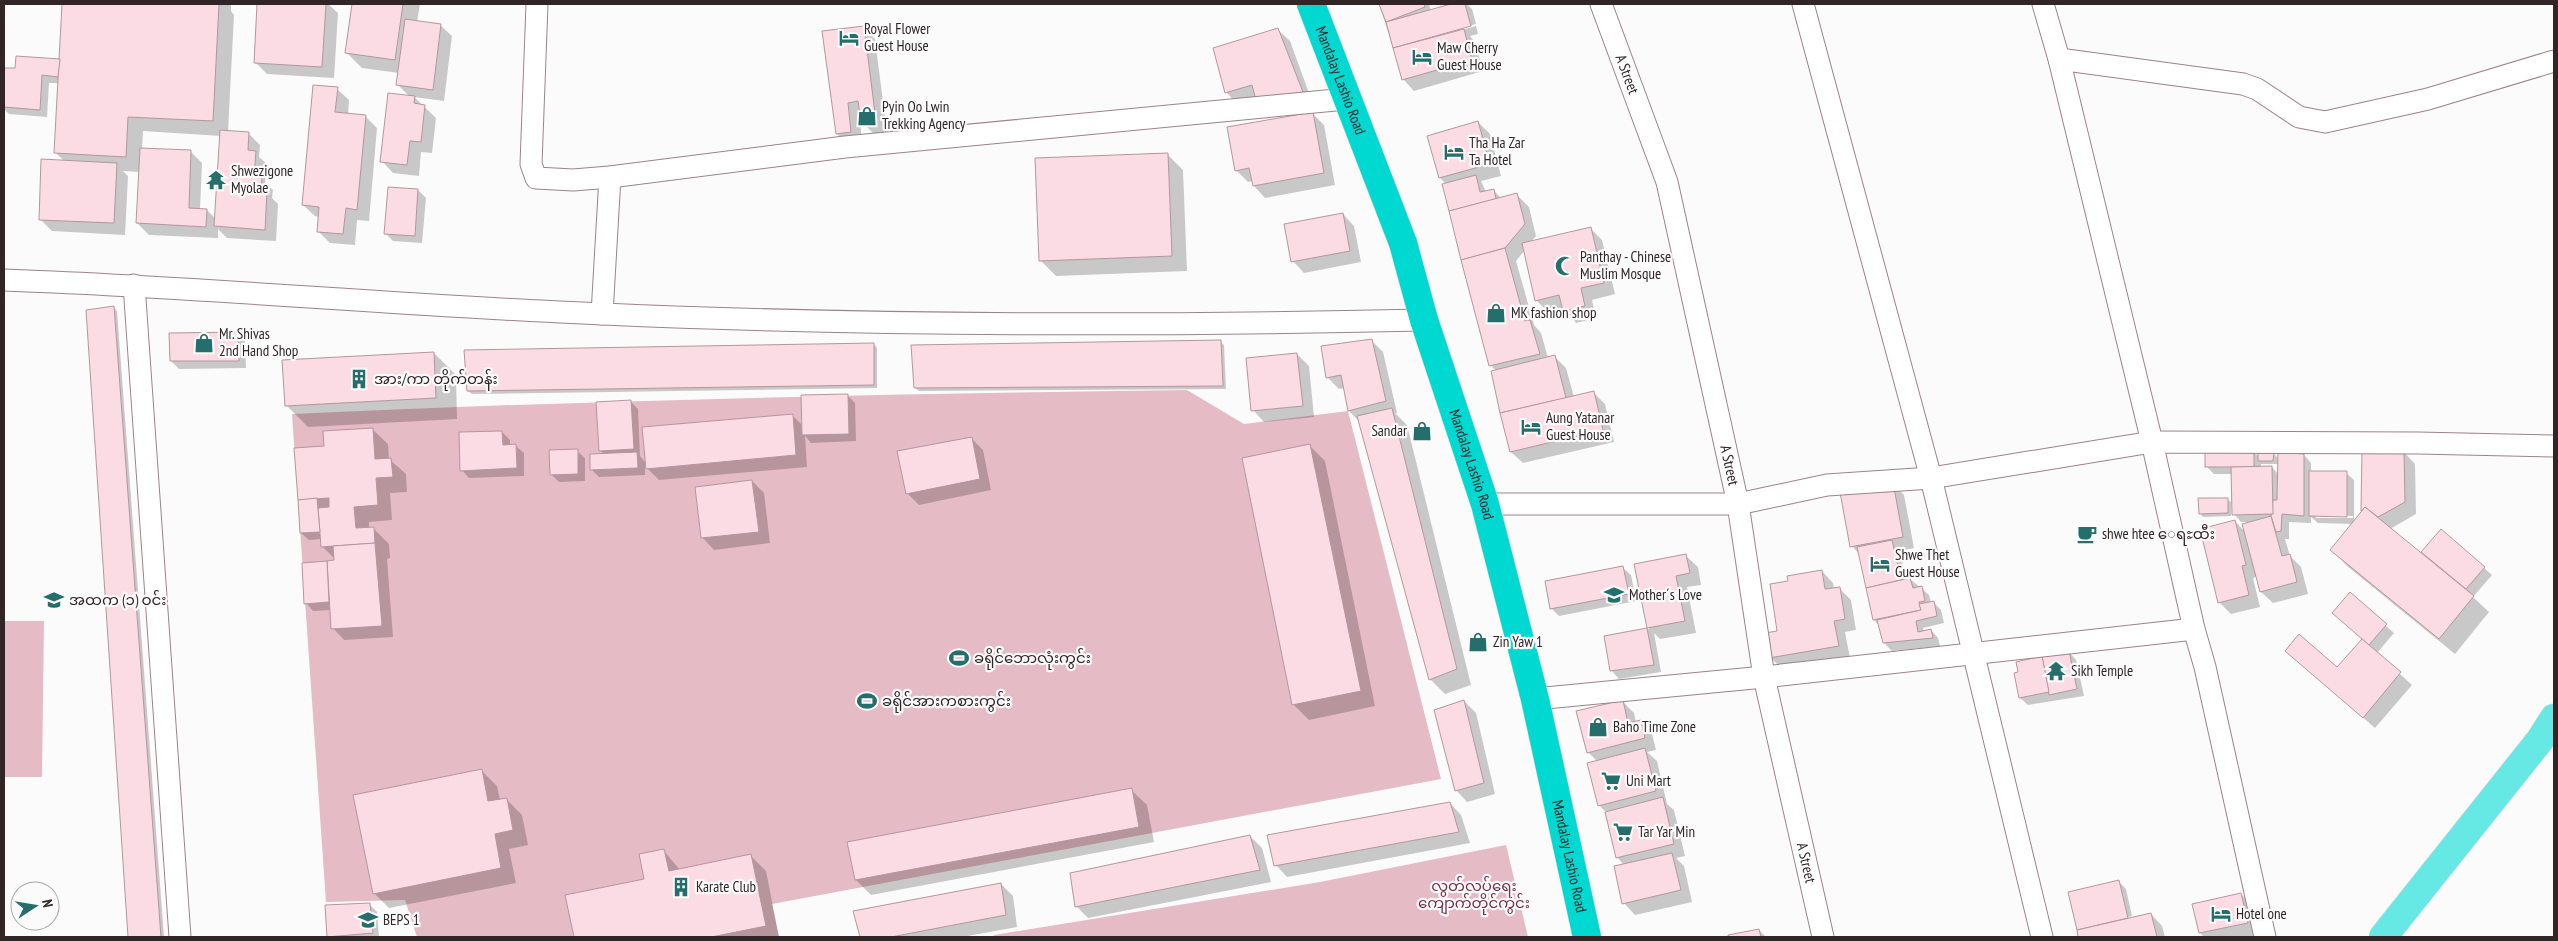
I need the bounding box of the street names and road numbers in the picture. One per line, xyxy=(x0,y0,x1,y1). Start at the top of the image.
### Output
street label: Mandalay Lashio Road xyxy=(1311,23,1370,137)
street label: A Street xyxy=(1612,52,1644,97)
street label: Mandalay Lashio Road xyxy=(1445,407,1499,521)
street label: A Street xyxy=(1716,443,1744,487)
street label: Mandalay Lashio Road xyxy=(1548,798,1591,914)
street label: A Street xyxy=(1793,841,1820,885)

